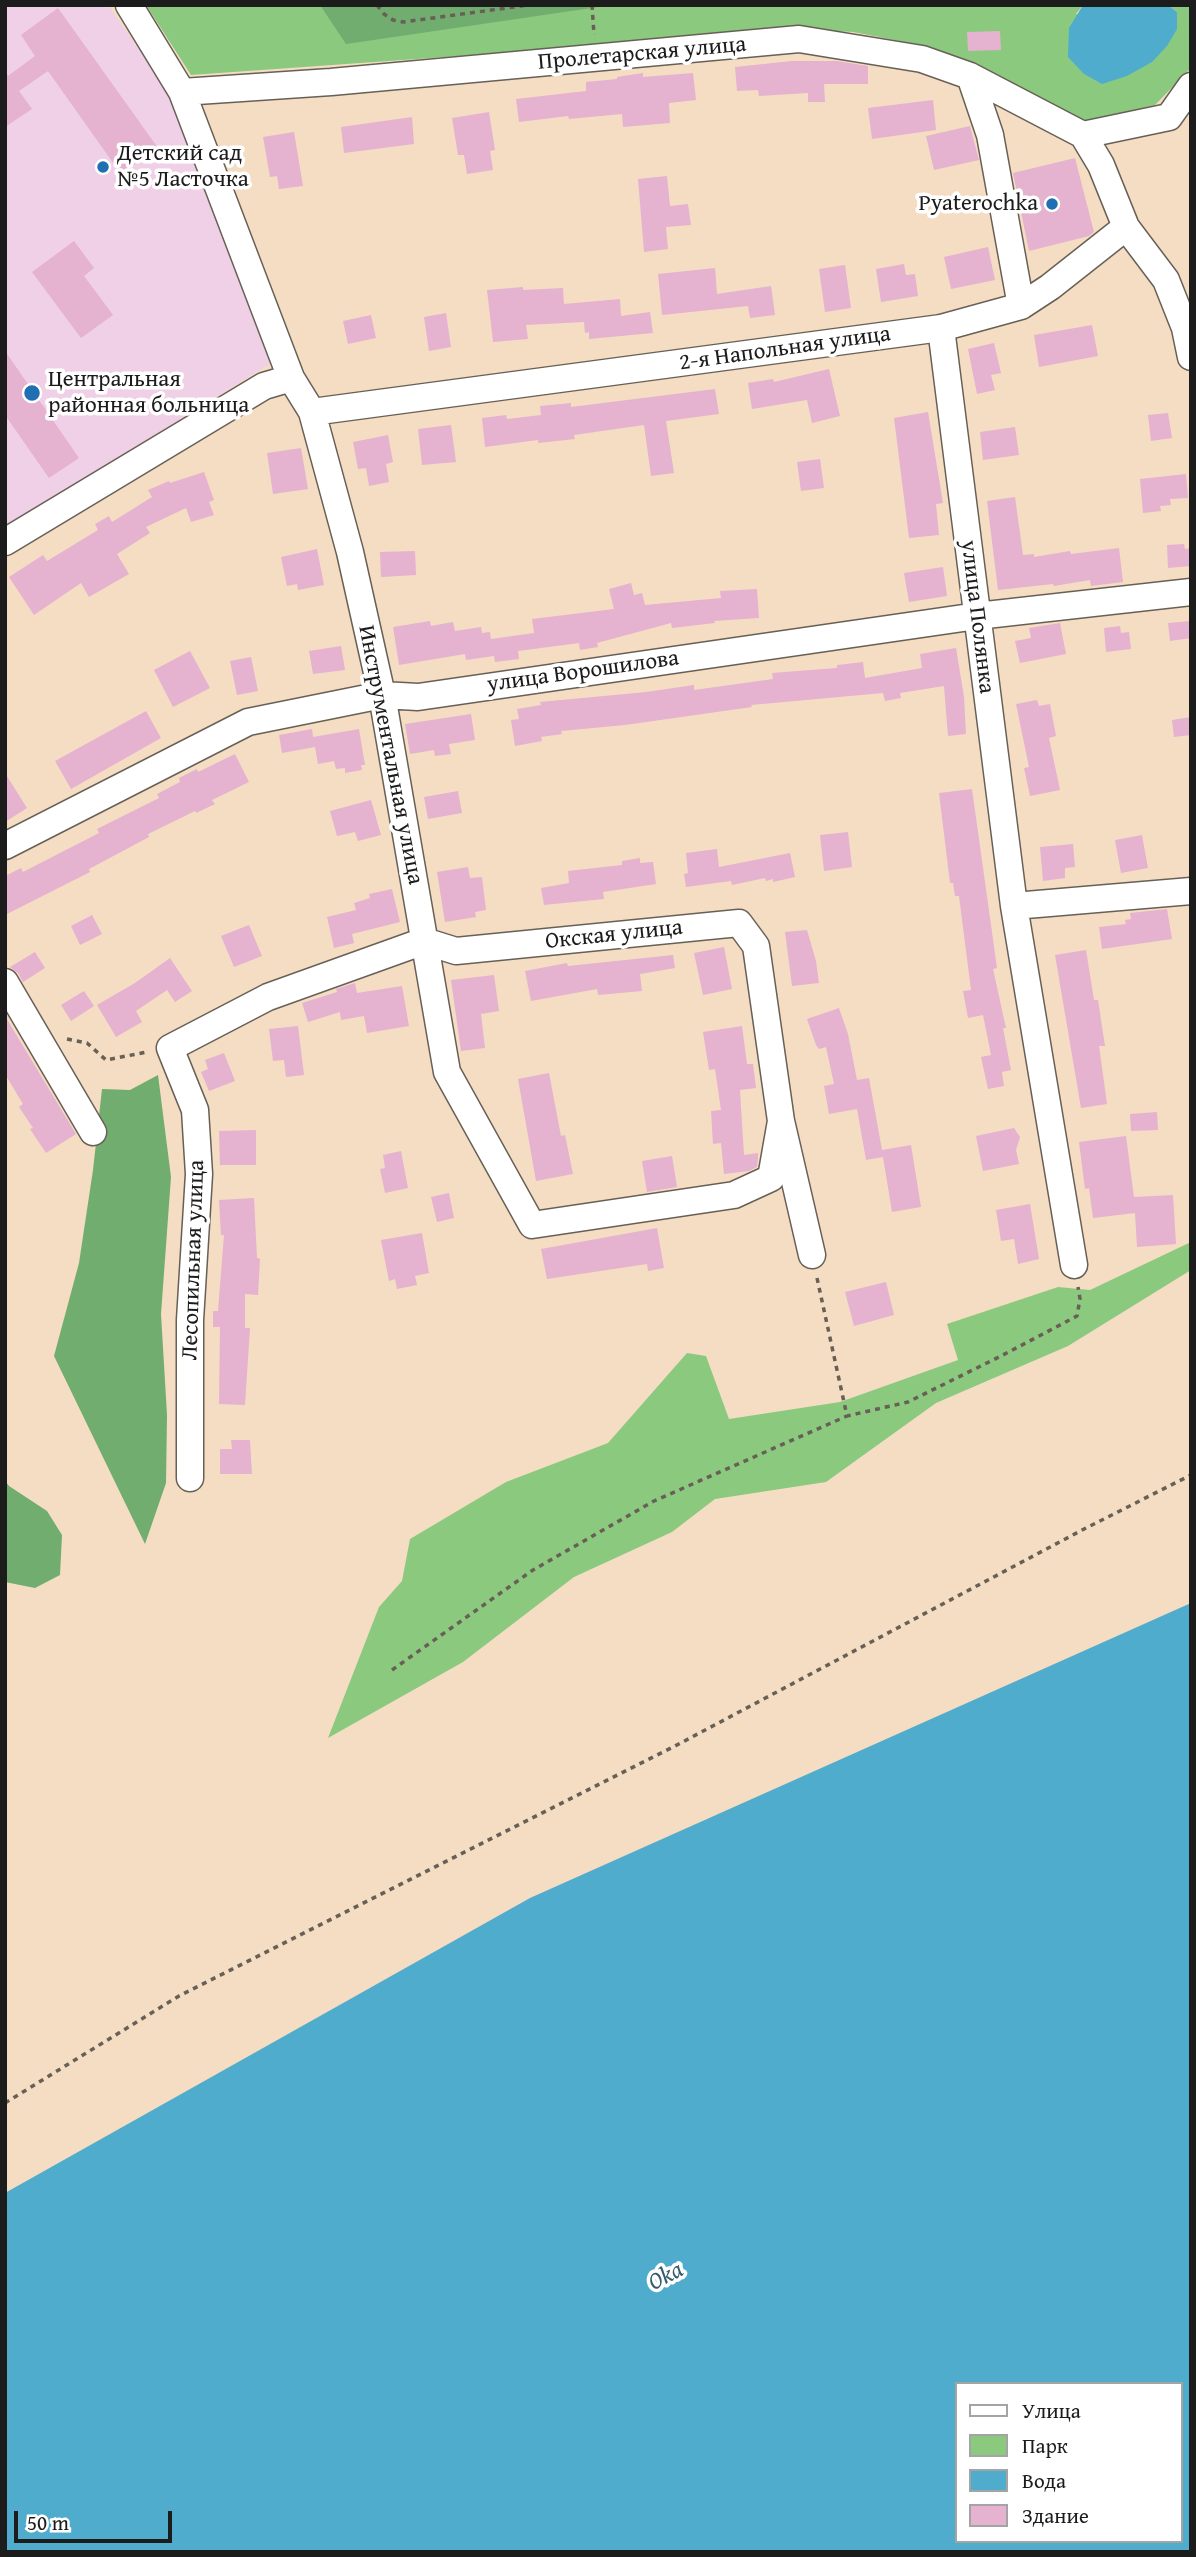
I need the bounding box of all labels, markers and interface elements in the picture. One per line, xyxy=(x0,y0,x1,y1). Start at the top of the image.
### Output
street label: Пролетарская улица xyxy=(537,31,747,77)
place label: Детский сад №5 Ласточка xyxy=(117,140,249,194)
marker: Детский сад №5 Ласточка xyxy=(95,159,111,175)
place label: Pyaterochka xyxy=(919,190,1038,218)
marker: Pyaterochka xyxy=(1044,196,1060,212)
street label: 2-я Напольная улица xyxy=(678,320,892,378)
place label: Центральная районная больница xyxy=(48,366,249,420)
marker: Центральная районная больница xyxy=(22,383,42,403)
street label: улица Полянка xyxy=(954,539,1000,695)
street label: Инструментальная улица xyxy=(351,623,429,887)
street label: улица Ворошилова xyxy=(485,645,681,699)
street label: Окская улица xyxy=(544,914,684,956)
street label: Лесопильная улица xyxy=(177,1159,211,1361)
water label: Oka xyxy=(644,2256,688,2298)
legend xyxy=(954,2382,1182,2543)
text: Улица xyxy=(1022,2395,1081,2426)
text: Парк xyxy=(1022,2430,1068,2461)
text: Вода xyxy=(1022,2465,1066,2496)
scale bar xyxy=(18,2498,175,2542)
text: Здание xyxy=(1022,2500,1089,2531)
text: 50 m xyxy=(27,2507,69,2538)

